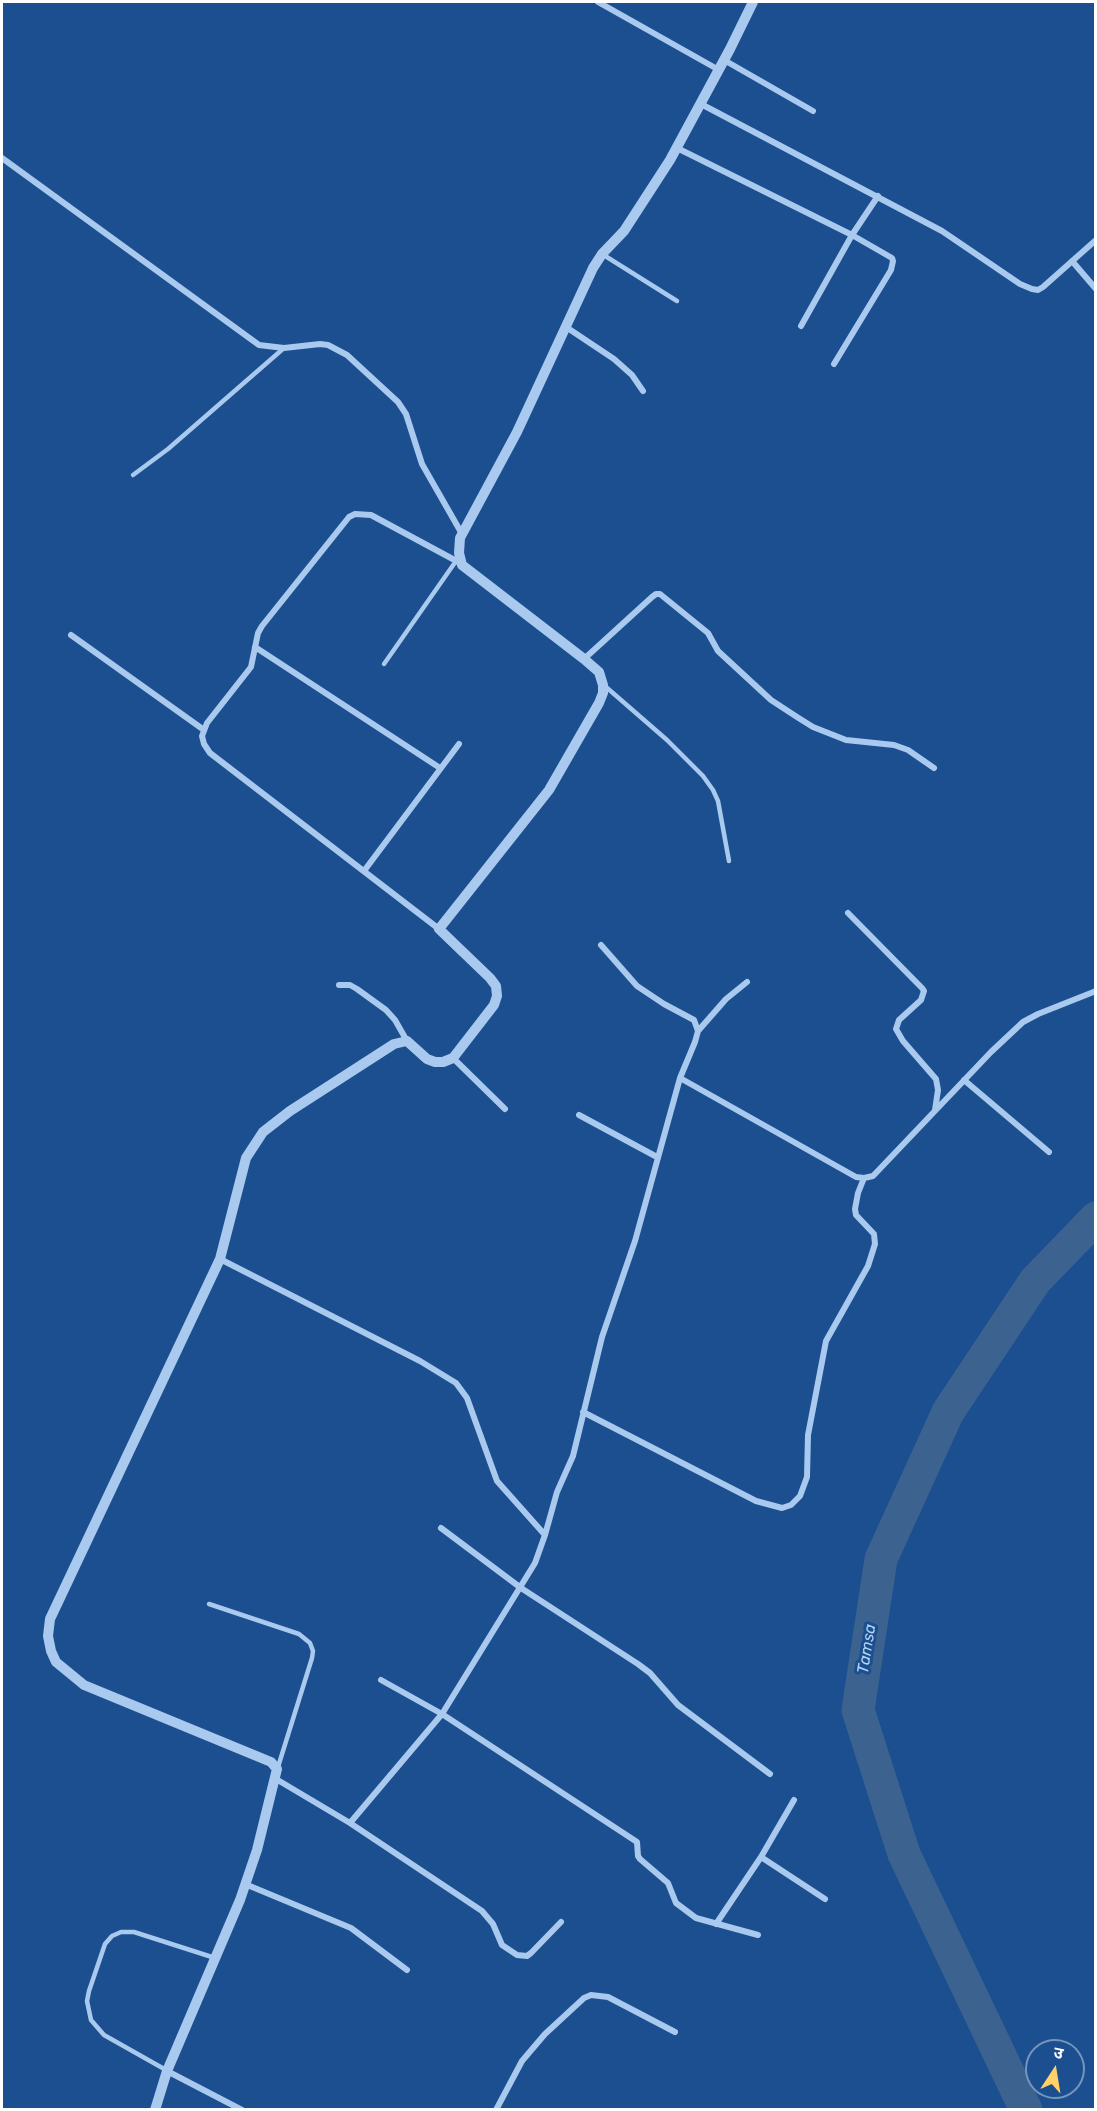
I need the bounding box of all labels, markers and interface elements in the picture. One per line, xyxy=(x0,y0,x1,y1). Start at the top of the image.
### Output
water label: Tamsa xyxy=(854,1623,880,1675)
north arrow xyxy=(1025,2039,1085,2099)
text: उ xyxy=(1052,2043,1065,2063)

